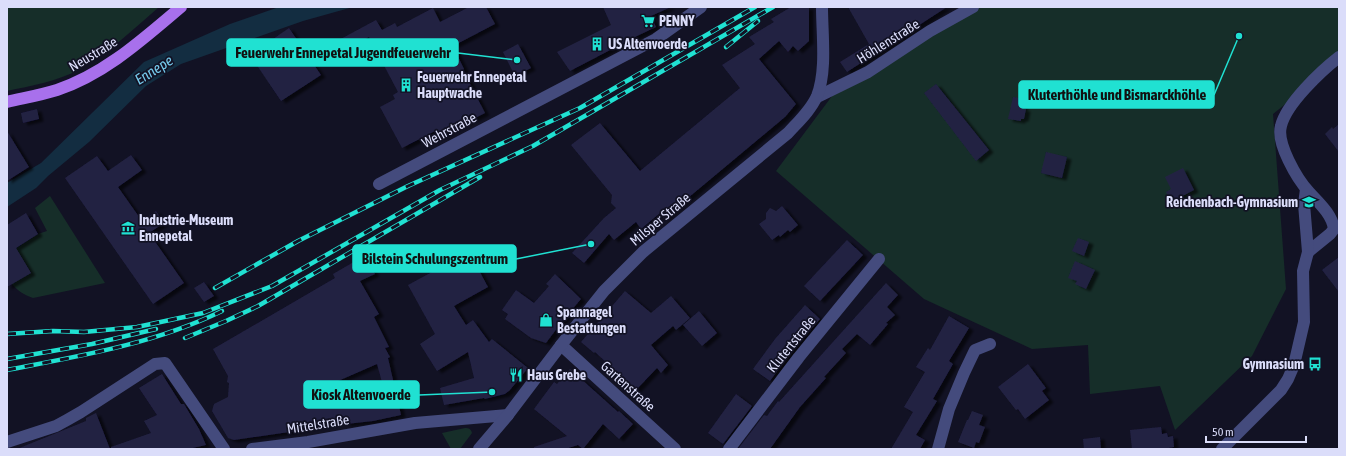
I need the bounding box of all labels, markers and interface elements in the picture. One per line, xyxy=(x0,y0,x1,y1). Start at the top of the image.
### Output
supermarket icon: PENNY xyxy=(640,13,656,29)
place label: PENNY xyxy=(659,13,695,29)
street label: Höhlenstraße xyxy=(854,16,922,66)
street label: Neustraße xyxy=(66,33,120,75)
building icon: US Altenvoerde xyxy=(589,36,605,52)
place label: US Altenvoerde xyxy=(608,36,687,52)
callout: Feuerwehr Ennepetal Jugendfeuerwehr xyxy=(227,39,458,66)
text: Feuerwehr Ennepetal Jugendfeuerwehr xyxy=(235,44,451,61)
water label: Ennepe xyxy=(132,51,176,88)
place label: Feuerwehr Ennepetal Hauptwache xyxy=(417,69,527,101)
building icon: Feuerwehr Ennepetal Hauptwache xyxy=(398,77,414,93)
callout: Kluterthöhle und Bismarckhöhle xyxy=(1019,81,1214,108)
text: Kluterthöhle und Bismarckhöhle xyxy=(1028,86,1206,103)
street label: Wehrstraße xyxy=(419,109,479,151)
street label: Milsper Straße xyxy=(627,189,693,249)
place label: Reichenbach-Gymnasium xyxy=(1166,194,1298,210)
school or university icon: Reichenbach-Gymnasium xyxy=(1301,194,1317,210)
place label: Industrie-Museum Ennepetal xyxy=(139,212,233,244)
museum icon: Industrie-Museum Ennepetal xyxy=(120,220,136,236)
callout: Bilstein Schulungszentrum xyxy=(353,245,516,272)
text: Bilstein Schulungszentrum xyxy=(362,250,508,267)
place label: Spannagel Bestattungen xyxy=(557,304,626,336)
shop icon: Spannagel Bestattungen xyxy=(538,312,554,328)
street label: Klutertstraße xyxy=(763,313,819,375)
place label: Gymnasium xyxy=(1242,356,1304,372)
bus stop icon: Gymnasium xyxy=(1307,356,1323,372)
street label: Gartenstraße xyxy=(598,358,658,414)
restaurant icon: Haus Grebe xyxy=(508,367,524,383)
place label: Haus Grebe xyxy=(527,367,586,383)
callout: Kiosk Altenvoerde xyxy=(304,381,419,408)
text: Kiosk Altenvoerde xyxy=(311,386,411,403)
street label: Mittelstraße xyxy=(286,411,350,437)
scale bar xyxy=(1206,418,1306,444)
text: 50 m xyxy=(1212,425,1234,439)

